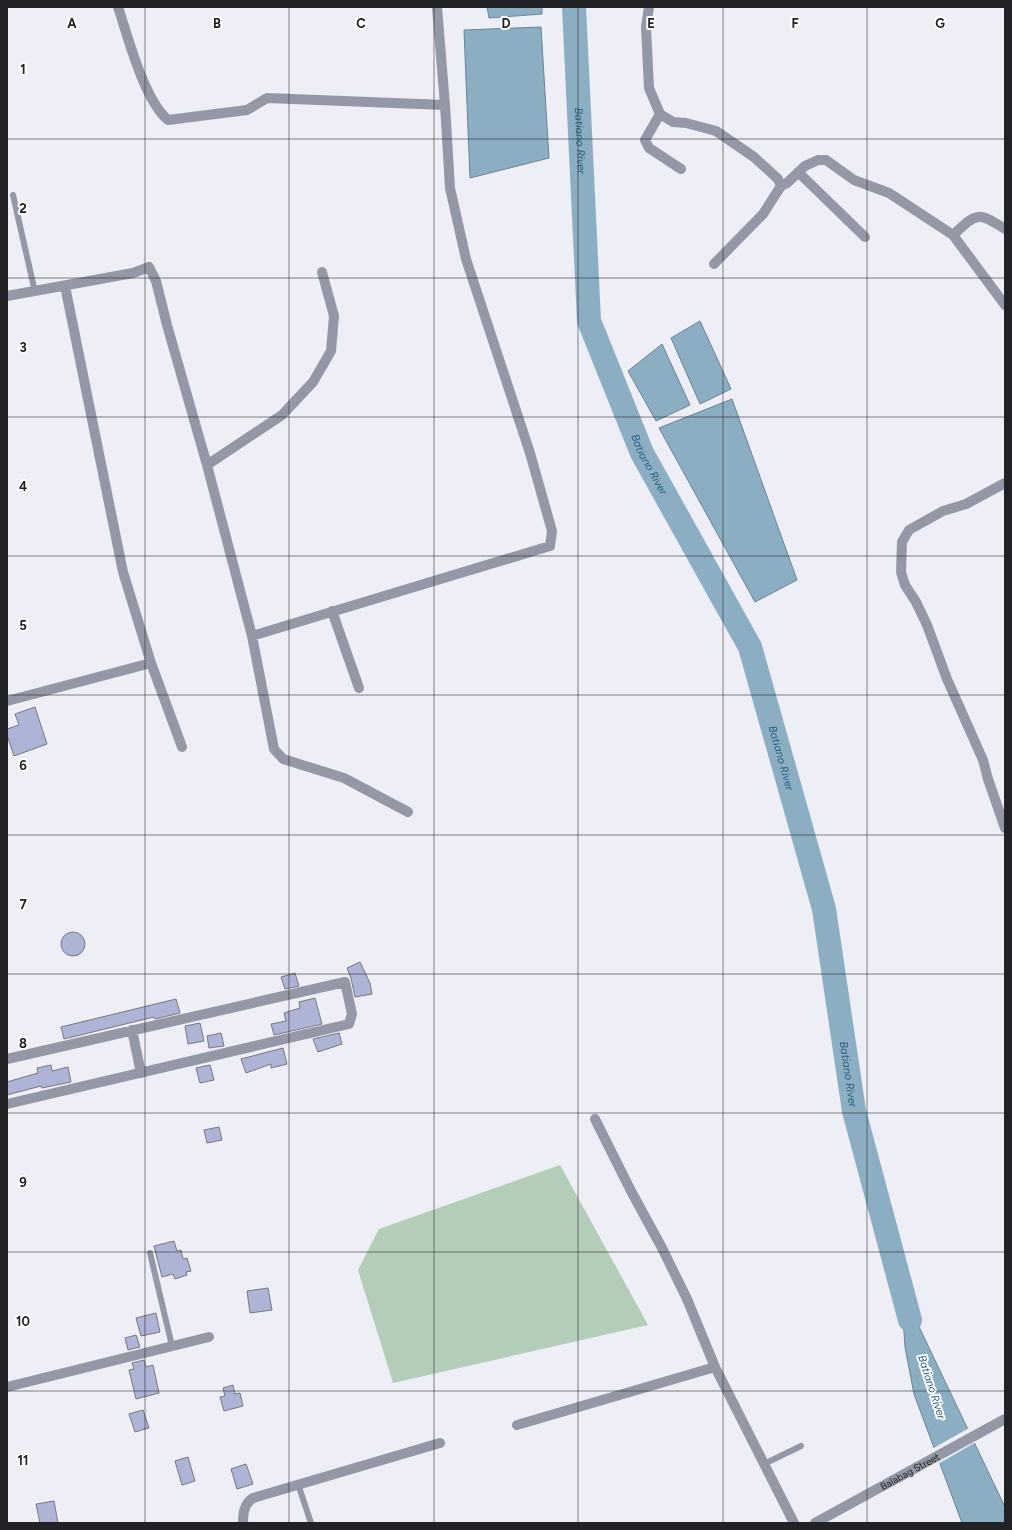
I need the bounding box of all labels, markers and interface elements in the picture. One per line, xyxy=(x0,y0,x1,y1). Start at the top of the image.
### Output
text: A xyxy=(67,16,77,31)
text: B xyxy=(213,16,221,31)
text: C xyxy=(356,16,366,31)
text: D xyxy=(501,16,511,31)
text: E xyxy=(647,16,655,31)
text: F xyxy=(791,16,799,31)
text: G xyxy=(935,16,945,31)
text: 1 xyxy=(20,62,26,77)
water label: Batiano River xyxy=(572,107,588,176)
text: 2 xyxy=(19,201,27,216)
text: 3 xyxy=(19,340,27,355)
water label: Batiano River xyxy=(628,432,671,498)
text: 4 xyxy=(19,479,27,494)
text: 5 xyxy=(19,618,27,633)
water label: Batiano River xyxy=(766,724,797,793)
text: 6 xyxy=(19,758,27,773)
text: 7 xyxy=(19,897,27,912)
text: 8 xyxy=(19,1036,27,1051)
water label: Batiano River xyxy=(837,1040,860,1110)
text: 9 xyxy=(19,1175,27,1190)
text: 10 xyxy=(16,1314,30,1329)
water label: Batiano River xyxy=(915,1354,948,1422)
street label: Balabag Street xyxy=(878,1450,942,1493)
text: 11 xyxy=(18,1453,28,1468)

